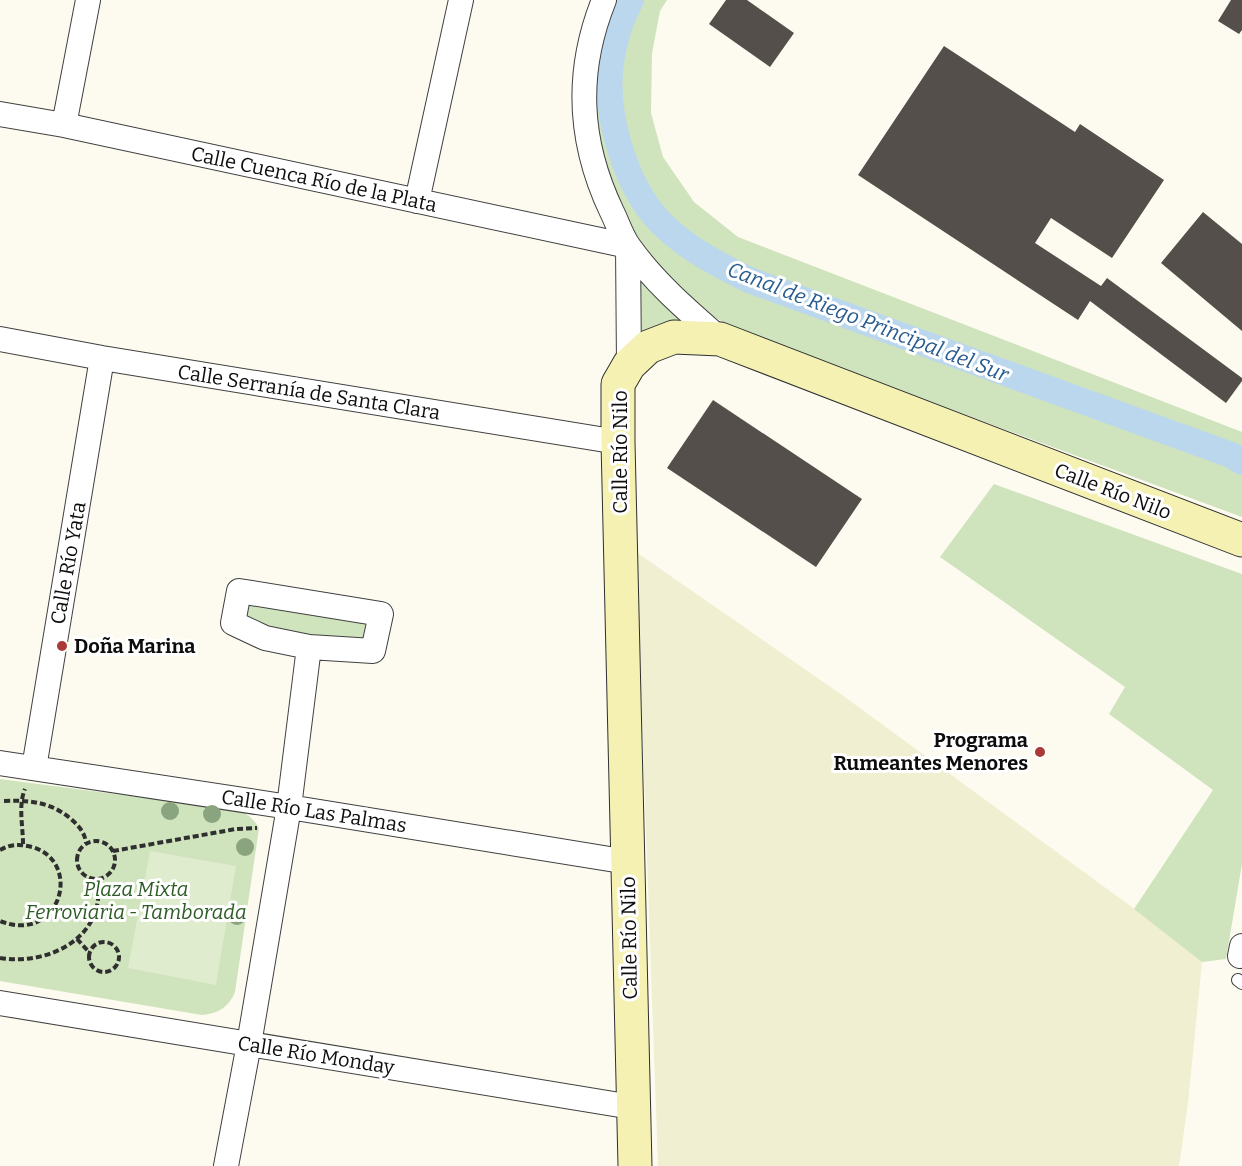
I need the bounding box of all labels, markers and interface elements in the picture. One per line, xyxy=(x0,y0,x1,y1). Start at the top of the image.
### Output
street label: Calle Cuenca Río de la Plata xyxy=(189,141,439,217)
water label: Canal de Riego Principal del Sur xyxy=(724,256,1014,388)
street label: Calle Serranía de Santa Clara xyxy=(176,359,442,425)
street label: Calle Río Nilo xyxy=(608,390,632,514)
street label: Calle Río Nilo xyxy=(1051,458,1175,524)
street label: Calle Río Yata xyxy=(45,500,91,626)
place label: Doña Marina xyxy=(74,634,196,658)
marker: Doña Marina xyxy=(55,639,69,653)
place label: Programa Rumeantes Menores xyxy=(834,728,1028,775)
marker: Programa Rumeantes Menores xyxy=(1033,745,1047,759)
street label: Calle Río Las Palmas xyxy=(220,785,408,837)
street label: Calle Río Nilo xyxy=(616,876,642,1000)
park label: Plaza Mixta Ferroviaria - Tamborada xyxy=(25,877,247,924)
street label: Calle Río Monday xyxy=(236,1031,397,1079)

